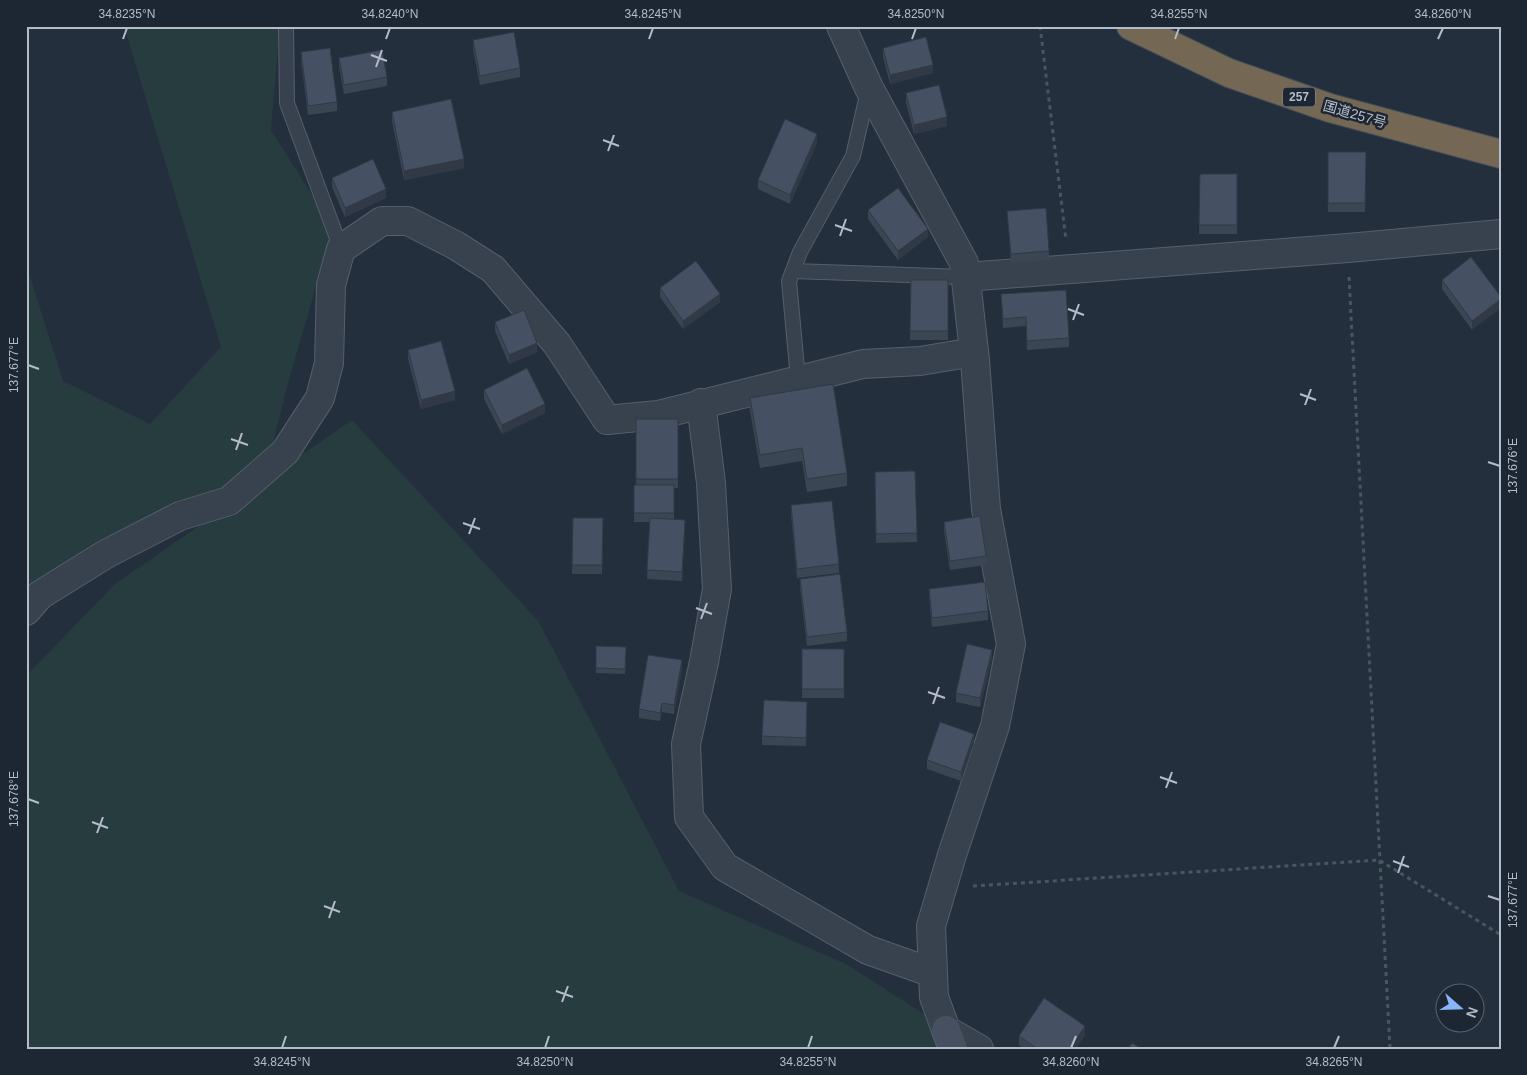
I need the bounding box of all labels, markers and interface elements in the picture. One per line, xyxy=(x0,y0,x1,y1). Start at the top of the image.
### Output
text: 34.8235°N xyxy=(99,7,155,21)
text: 34.8240°N xyxy=(362,7,418,21)
text: 34.8245°N xyxy=(625,7,681,21)
text: 34.8250°N xyxy=(888,7,944,21)
text: 34.8255°N xyxy=(1151,7,1207,21)
text: 34.8260°N xyxy=(1415,7,1471,21)
road number: 257 xyxy=(1283,88,1315,106)
street label: 国道257号 xyxy=(1321,97,1389,131)
text: 137.677°E xyxy=(7,337,21,393)
text: 137.676°E xyxy=(1506,438,1520,494)
text: 137.678°E xyxy=(7,771,21,827)
text: 137.677°E xyxy=(1506,872,1520,928)
north arrow xyxy=(1434,982,1484,1032)
text: N xyxy=(1463,1005,1481,1020)
text: 34.8245°N xyxy=(254,1055,310,1069)
text: 34.8250°N xyxy=(517,1055,573,1069)
text: 34.8255°N xyxy=(780,1055,836,1069)
text: 34.8260°N xyxy=(1043,1055,1099,1069)
text: 34.8265°N xyxy=(1306,1055,1362,1069)

